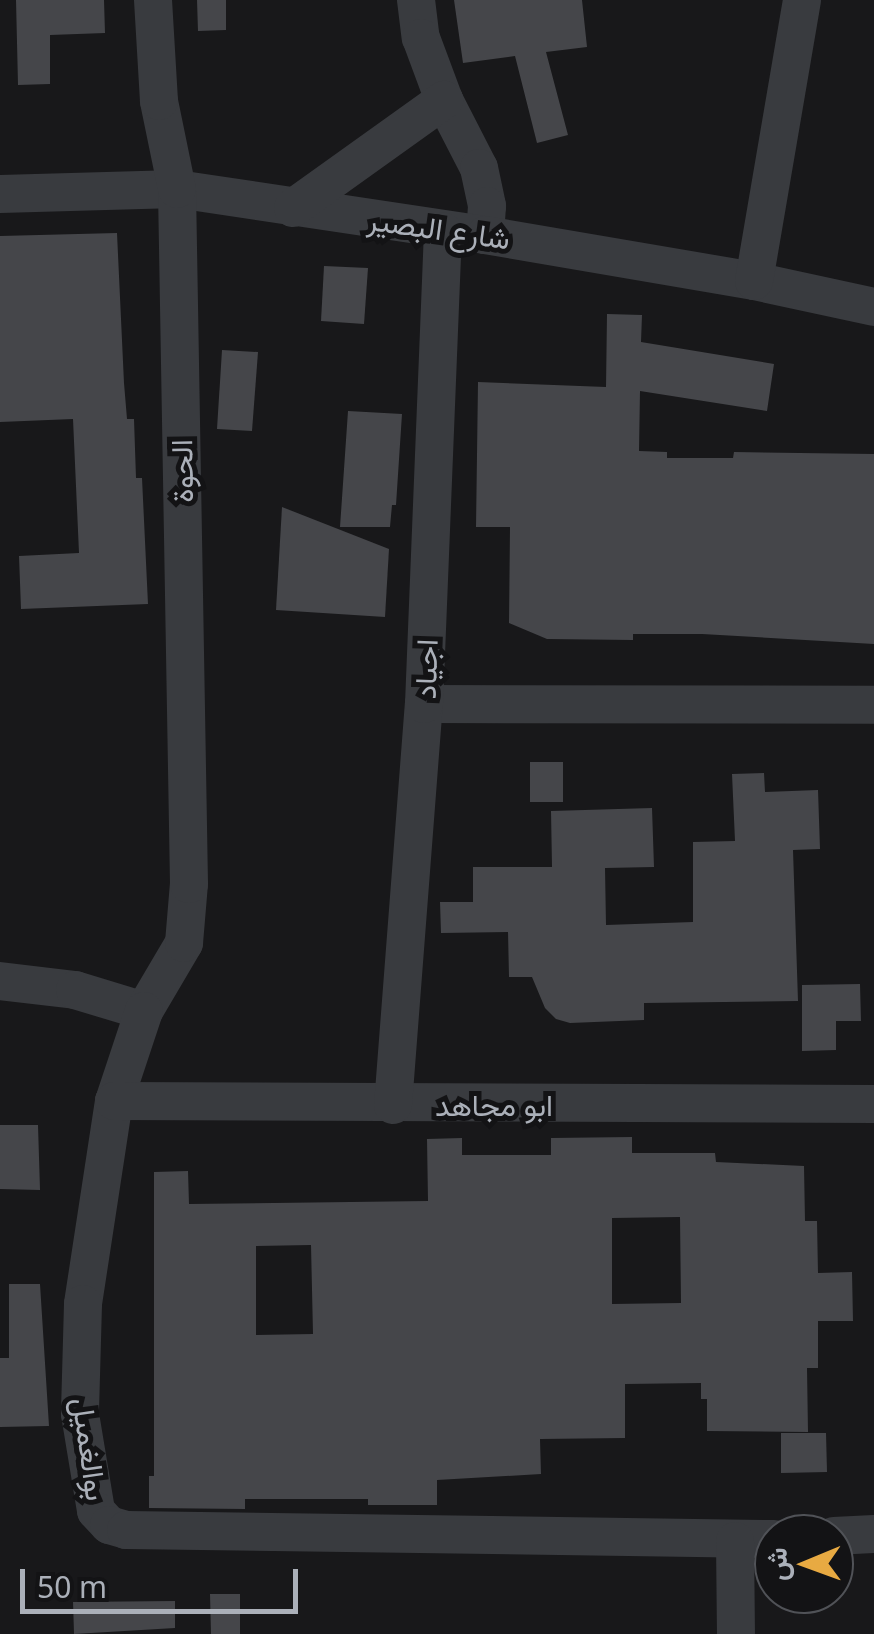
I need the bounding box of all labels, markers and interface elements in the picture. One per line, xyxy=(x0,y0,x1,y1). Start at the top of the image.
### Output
street label: شارع البصير xyxy=(365,201,513,257)
street label: الحوة xyxy=(163,439,201,503)
street label: اجياد xyxy=(407,638,445,700)
street label: ابو مجاهد xyxy=(435,1087,553,1123)
street label: بوالغميل xyxy=(65,1395,115,1503)
north arrow xyxy=(754,1514,854,1614)
text: ش xyxy=(757,1547,795,1582)
scale bar xyxy=(25,1549,302,1611)
text: 50 m xyxy=(37,1566,107,1607)

